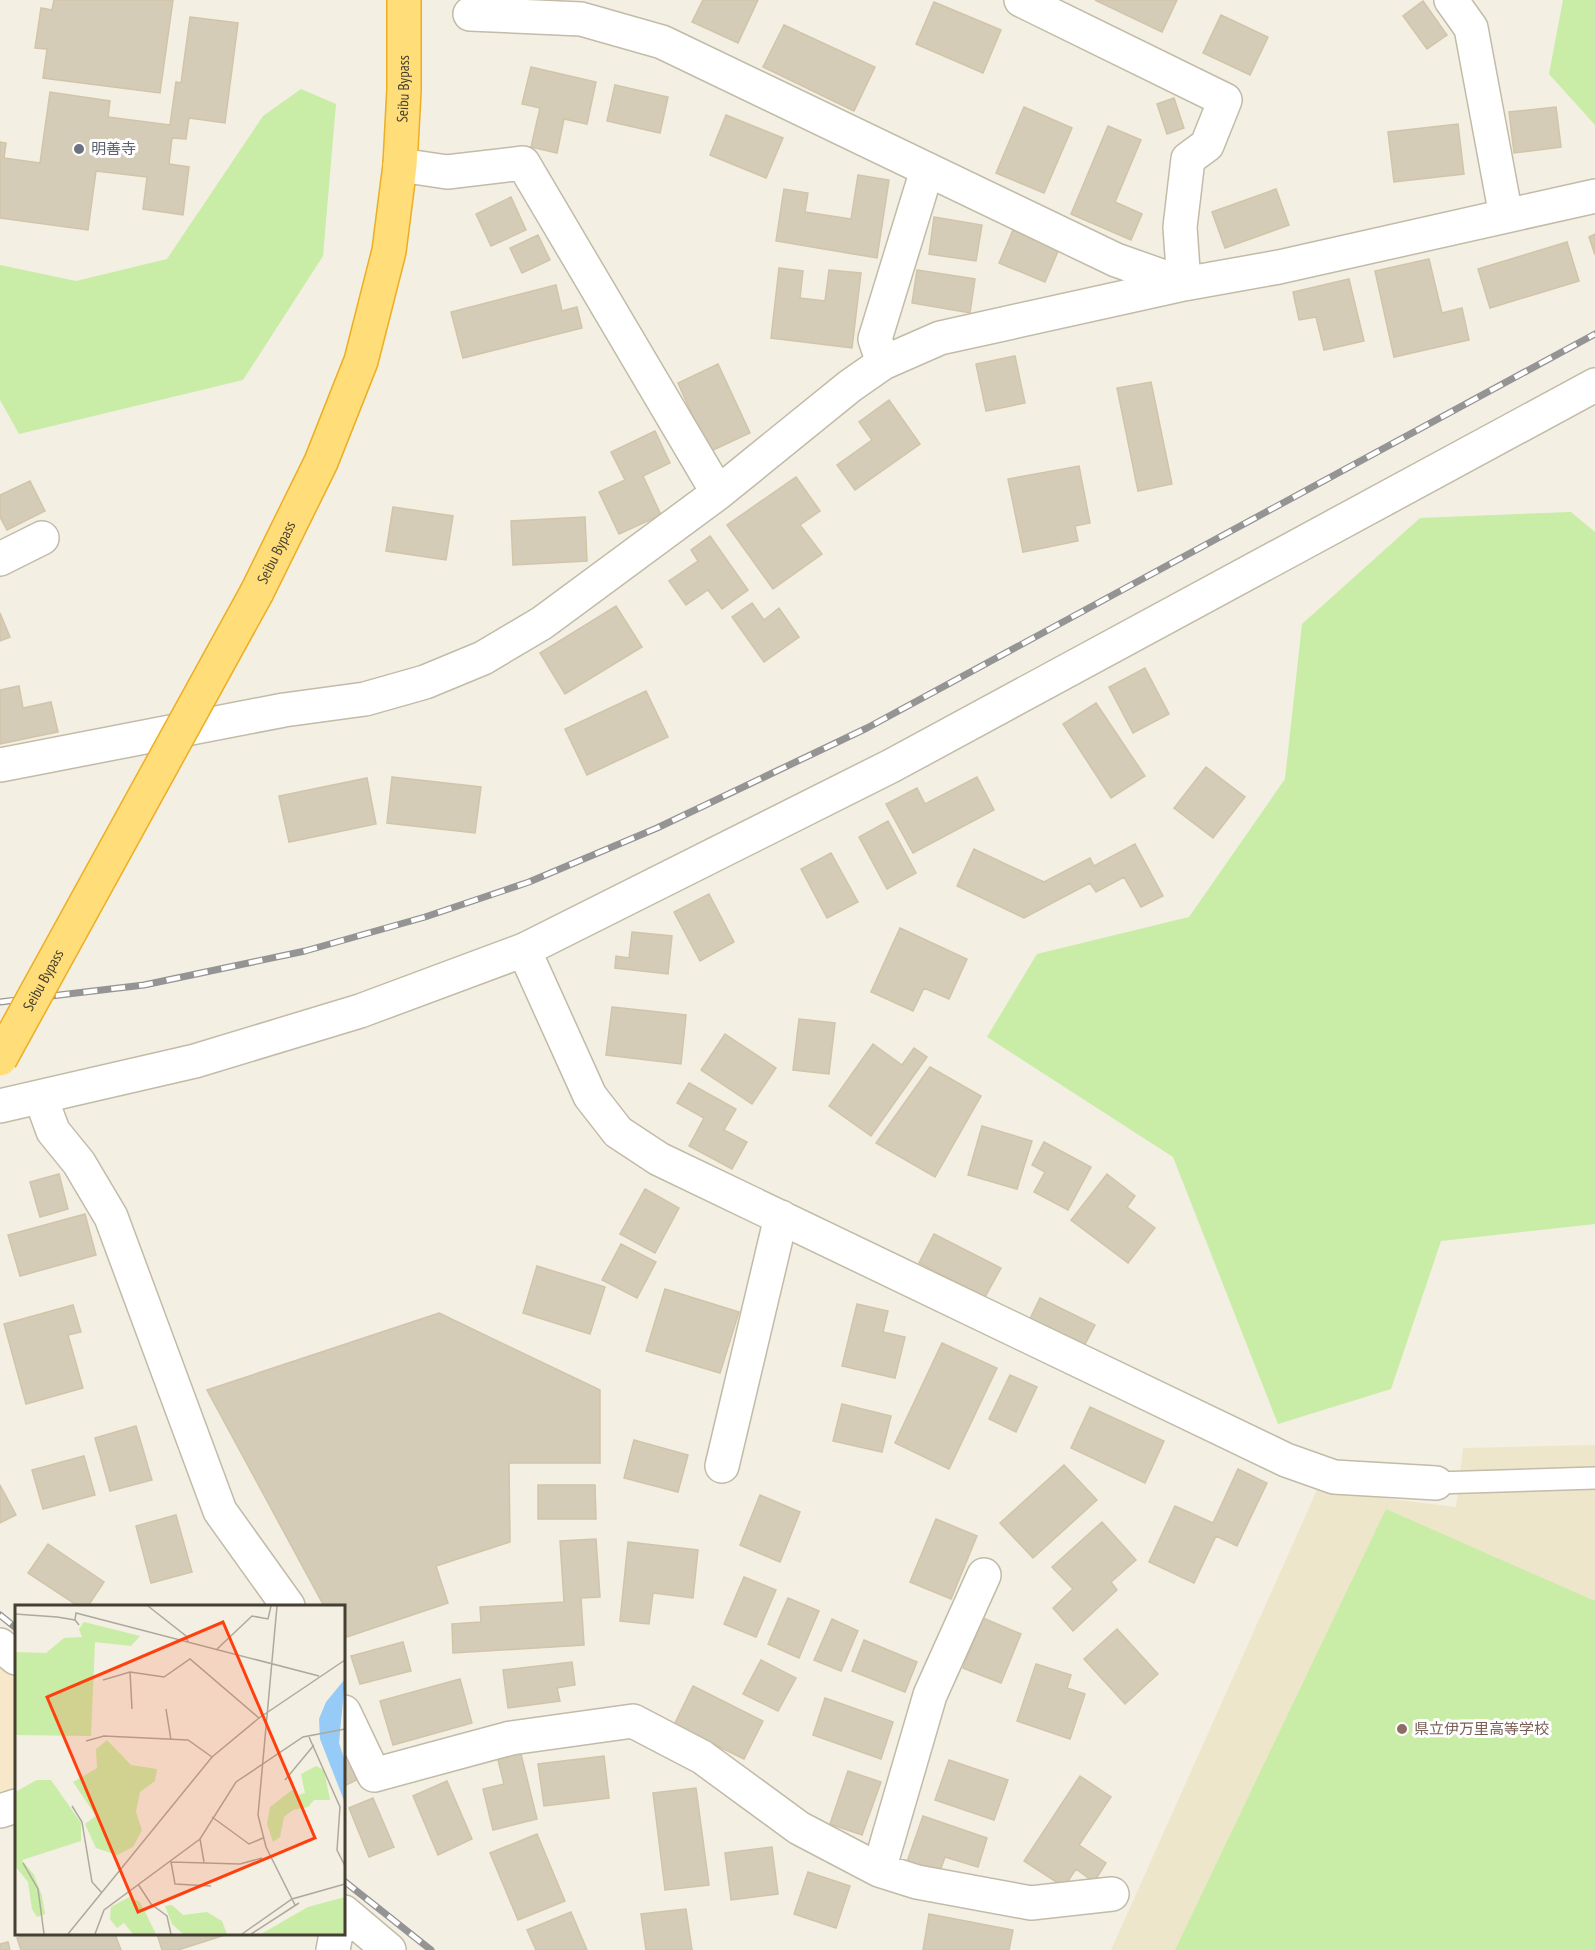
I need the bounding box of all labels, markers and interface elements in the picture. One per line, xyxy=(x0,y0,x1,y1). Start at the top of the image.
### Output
street label: Seibu Bypass xyxy=(392,55,413,123)
place label: 明善寺 xyxy=(91,139,136,158)
marker: 明善寺 xyxy=(72,142,86,156)
street label: Seibu Bypass xyxy=(253,518,299,587)
street label: Seibu Bypass xyxy=(18,946,68,1014)
inset map xyxy=(15,1605,345,1935)
place label: 県立伊万里高等学校 xyxy=(1414,1719,1549,1738)
marker: 県立伊万里高等学校 xyxy=(1395,1722,1409,1736)

